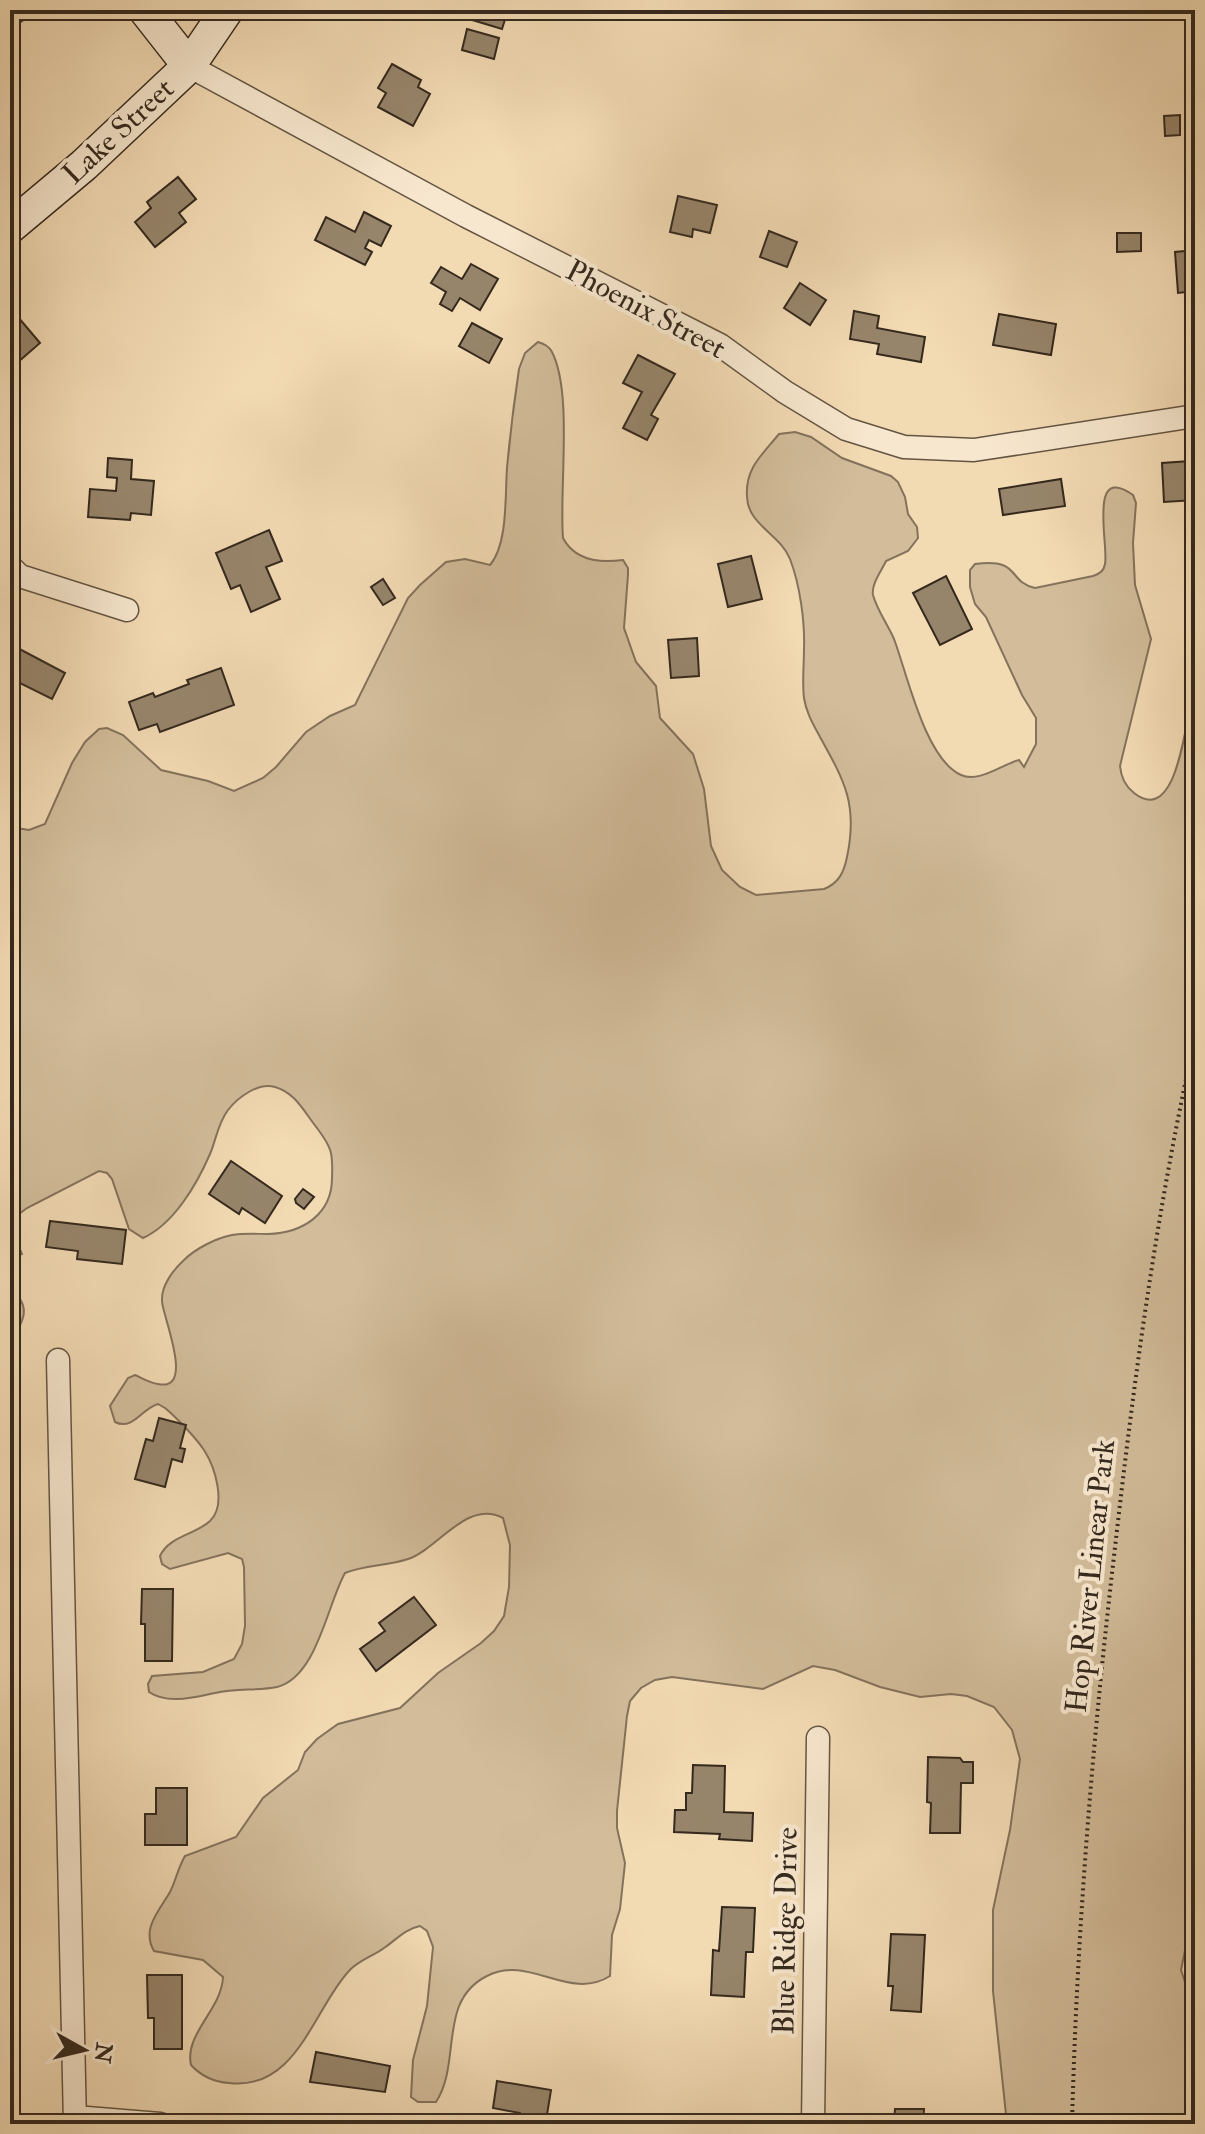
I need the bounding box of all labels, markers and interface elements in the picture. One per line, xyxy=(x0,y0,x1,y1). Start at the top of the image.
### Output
street label: Lake Street xyxy=(55,70,182,192)
street label: Phoenix Street xyxy=(560,252,732,367)
street label: Hop River Linear Park xyxy=(1058,1438,1123,1714)
street label: Blue Ridge Drive xyxy=(765,1827,806,2035)
north arrow xyxy=(44,2010,124,2090)
text: N xyxy=(88,2040,118,2065)

